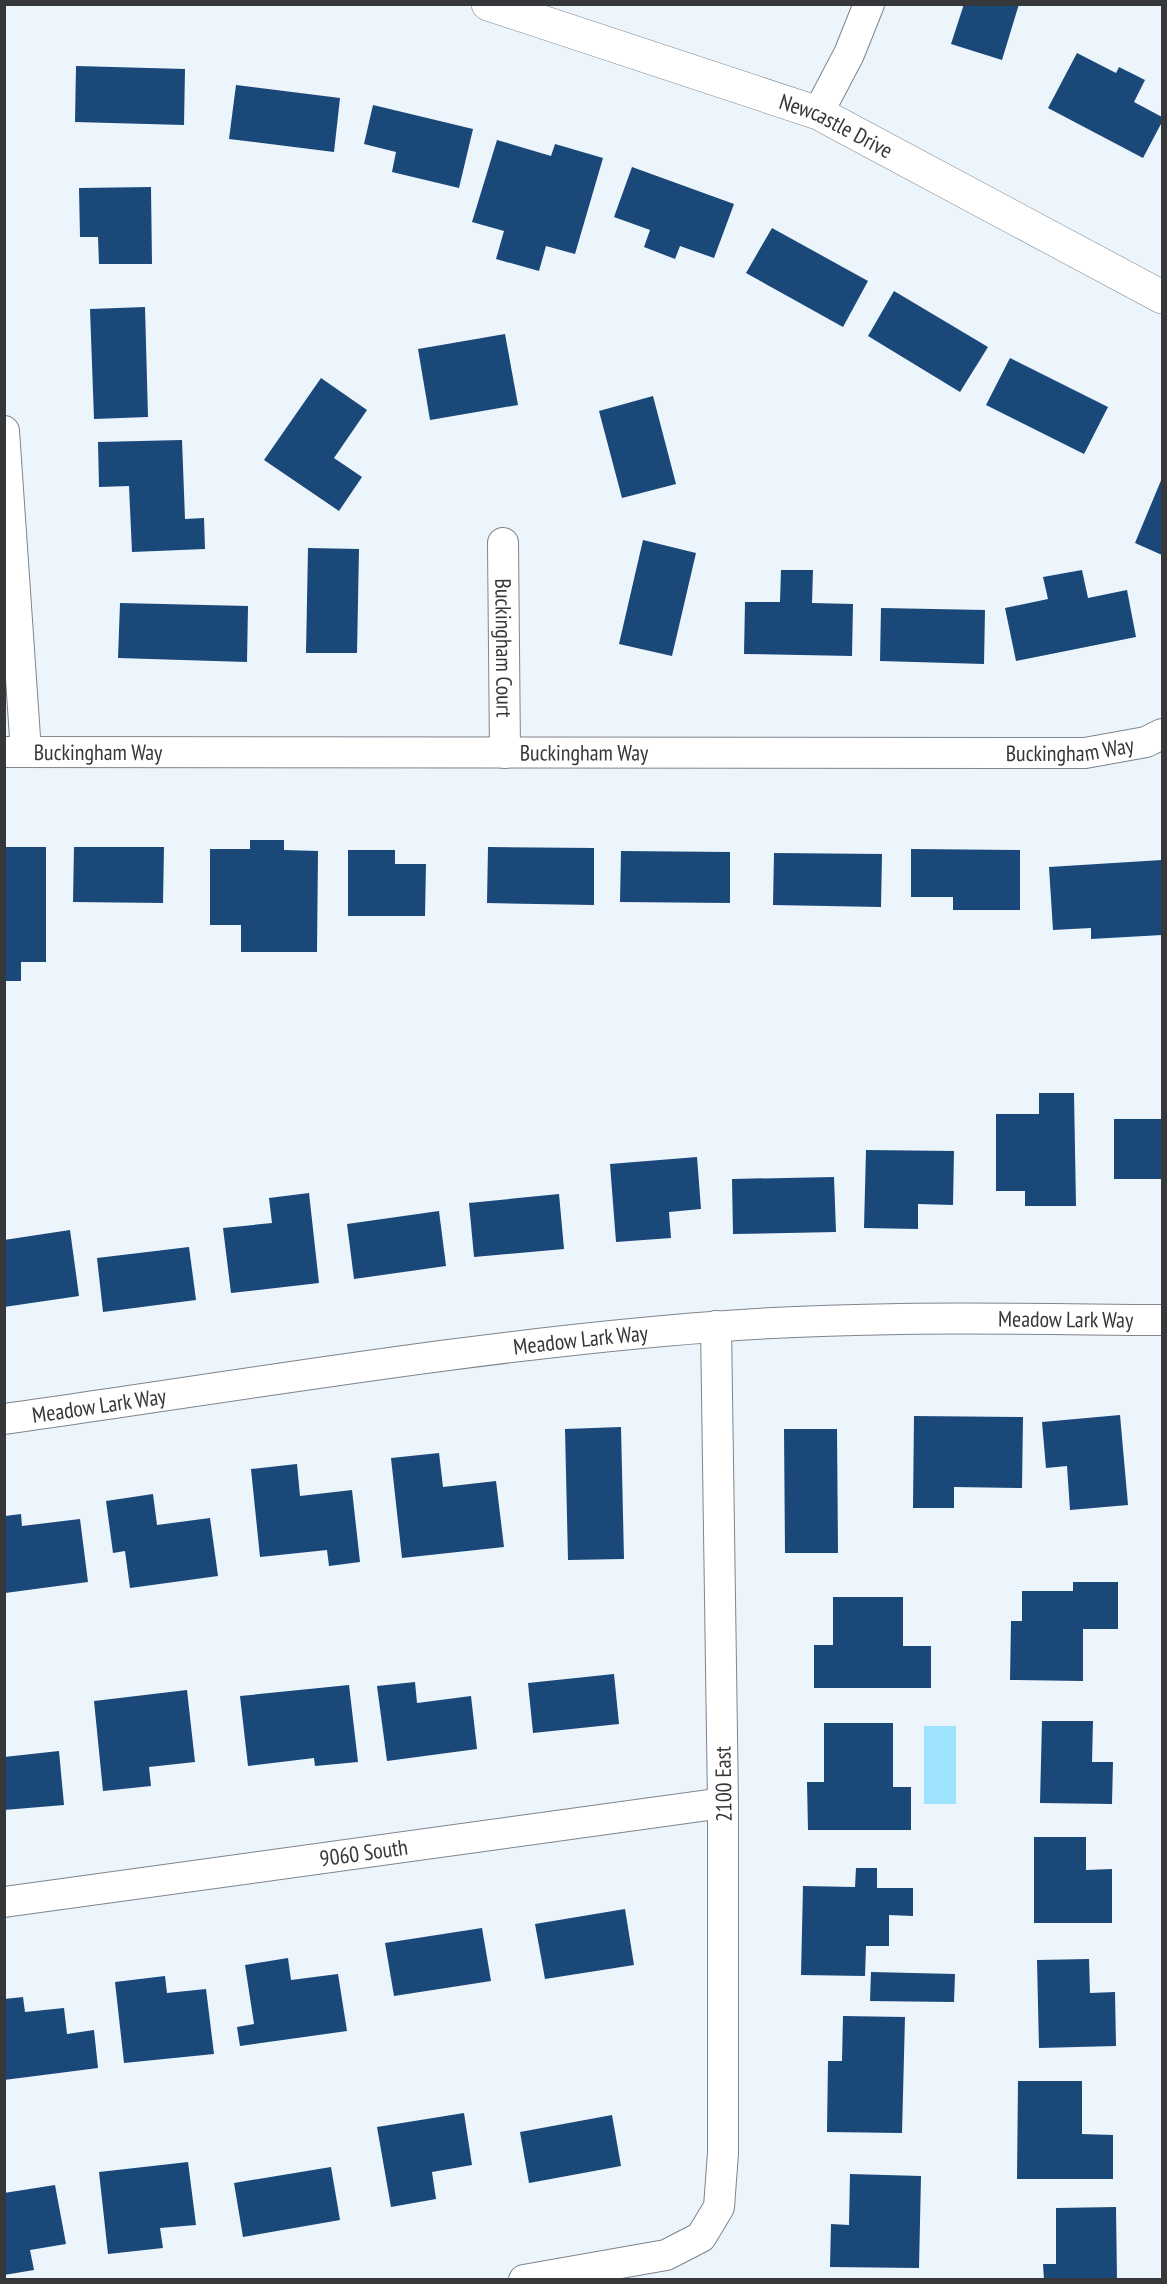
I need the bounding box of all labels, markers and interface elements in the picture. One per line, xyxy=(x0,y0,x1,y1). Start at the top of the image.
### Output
street label: Newcastle Drive xyxy=(776,87,898,164)
street label: Buckingham Court xyxy=(489,578,519,718)
street label: Buckingham Way xyxy=(1006,730,1137,767)
street label: Buckingham Way xyxy=(34,738,163,766)
street label: Buckingham Way xyxy=(520,738,649,767)
street label: Meadow Lark Way xyxy=(998,1305,1134,1334)
street label: Meadow Lark Way xyxy=(512,1318,650,1361)
street label: Meadow Lark Way xyxy=(30,1382,169,1429)
street label: 2100 East xyxy=(708,1746,738,1822)
street label: 9060 South xyxy=(318,1833,409,1872)

